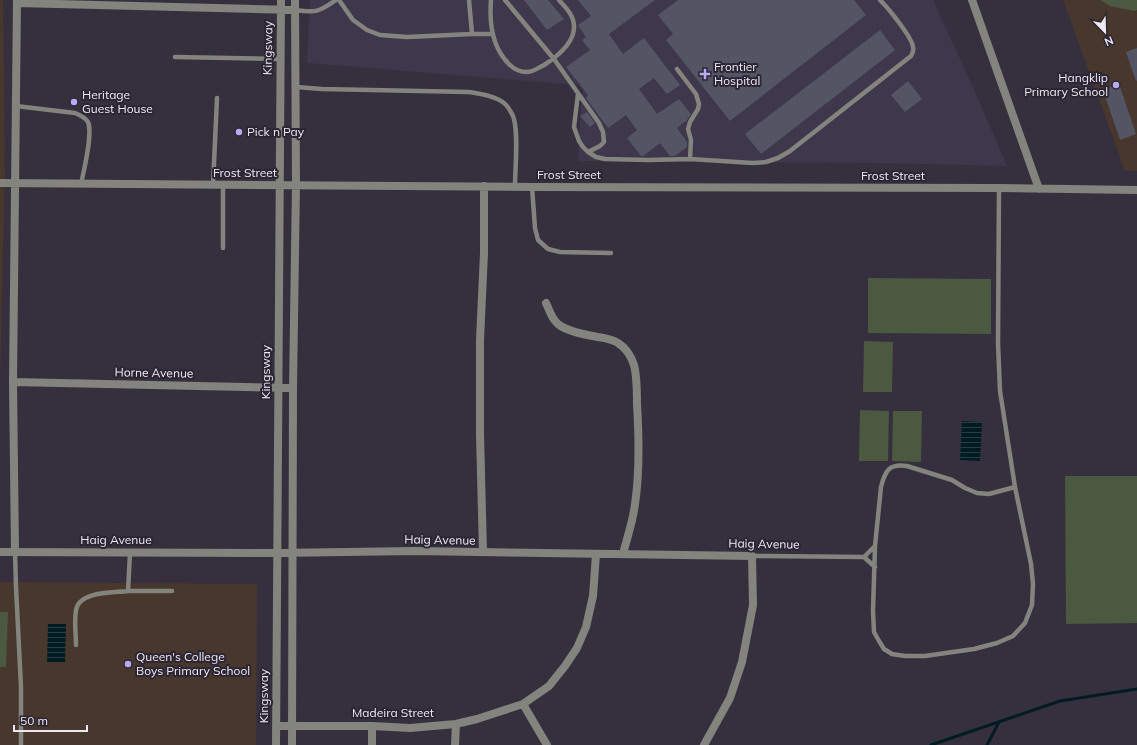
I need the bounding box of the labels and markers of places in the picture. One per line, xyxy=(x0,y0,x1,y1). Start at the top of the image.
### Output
place label: Frontier Hospital xyxy=(714,59,760,88)
marker: Frontier Hospital xyxy=(699,68,711,80)
place label: Hangklip Primary School xyxy=(1024,70,1108,99)
marker: Hangklip Primary School xyxy=(1111,80,1121,90)
place label: Heritage Guest House xyxy=(82,87,153,116)
marker: Heritage Guest House xyxy=(69,97,79,107)
place label: Pick n Pay xyxy=(247,124,305,139)
marker: Pick n Pay xyxy=(234,127,244,137)
place label: Queen's College Boys Primary School xyxy=(136,649,250,678)
marker: Queen's College Boys Primary School xyxy=(123,659,133,669)

